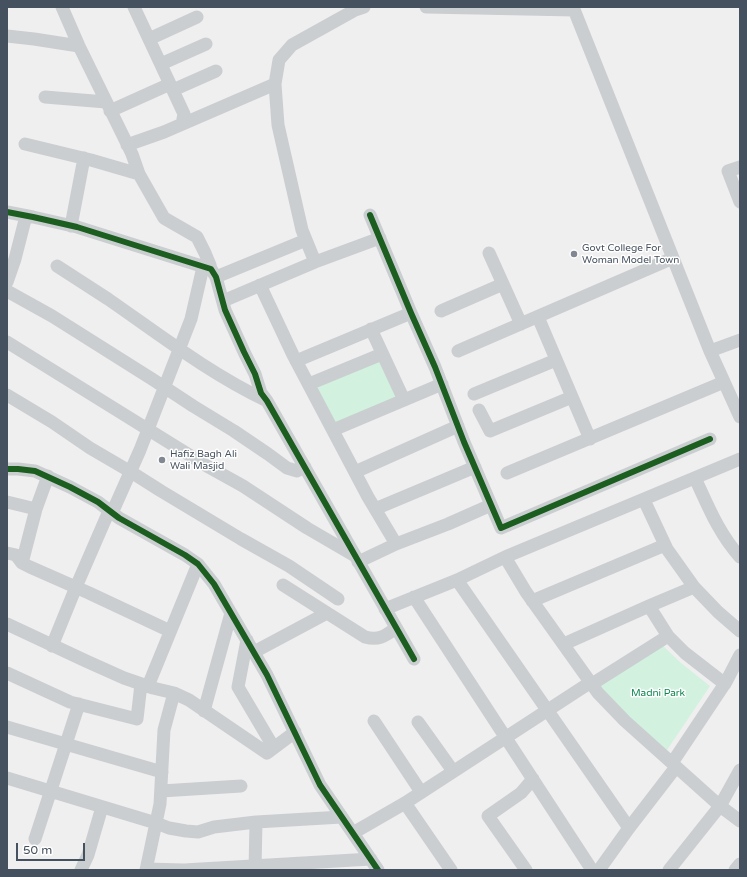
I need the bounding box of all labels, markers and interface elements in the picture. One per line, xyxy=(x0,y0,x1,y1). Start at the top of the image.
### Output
place label: Govt College For Woman Model Town xyxy=(582,242,679,266)
marker: Govt College For Woman Model Town xyxy=(569,249,579,259)
place label: Hafiz Bagh Ali Wali Masjid xyxy=(170,448,237,472)
marker: Hafiz Bagh Ali Wali Masjid xyxy=(157,455,167,465)
park label: Madni Park xyxy=(631,687,685,699)
scale bar xyxy=(18,835,87,861)
text: 50 m xyxy=(23,843,52,857)

